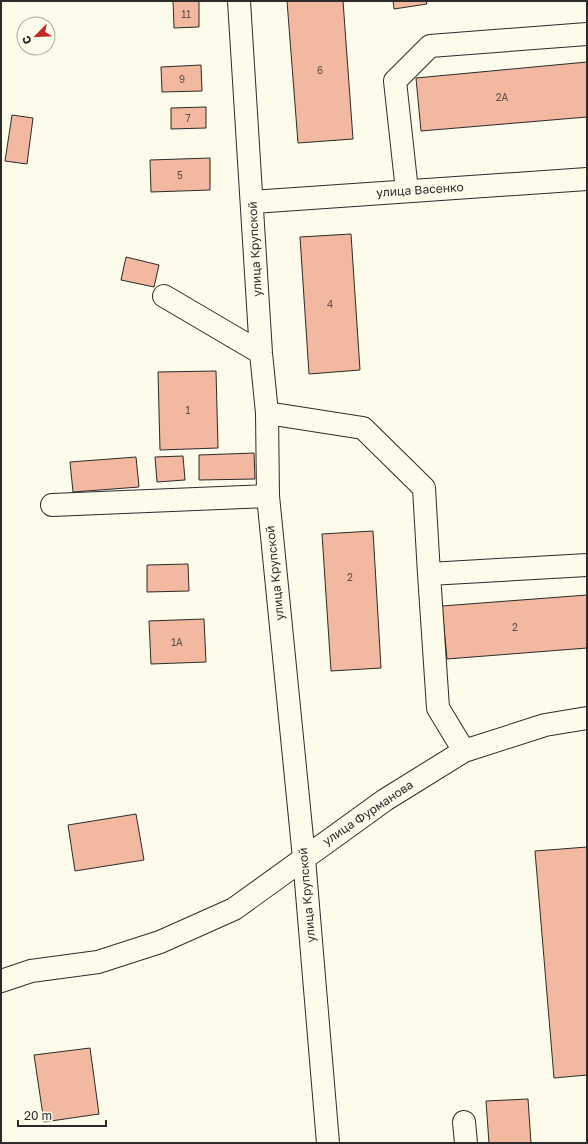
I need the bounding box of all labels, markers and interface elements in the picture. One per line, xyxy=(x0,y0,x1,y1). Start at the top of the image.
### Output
house number: 11 xyxy=(181,8,191,20)
north arrow xyxy=(16,16,56,56)
text: С xyxy=(19,34,34,46)
house number: 6 xyxy=(317,64,323,76)
house number: 9 xyxy=(179,73,185,85)
house number: 2А xyxy=(496,91,509,103)
house number: 7 xyxy=(185,112,191,124)
house number: 5 xyxy=(177,169,183,181)
street label: улица Васенко xyxy=(376,179,464,200)
street label: улица Крупской xyxy=(245,201,264,297)
house number: 4 xyxy=(327,298,333,310)
house number: 1 xyxy=(186,404,191,416)
street label: улица Крупской xyxy=(262,525,287,621)
house number: 2 xyxy=(347,571,353,583)
house number: 2 xyxy=(512,621,518,633)
house number: 1А xyxy=(171,636,183,648)
street label: улица Фурманова xyxy=(320,777,416,848)
street label: улица Крупской xyxy=(295,847,318,943)
scale bar xyxy=(18,1102,106,1128)
text: 20 m xyxy=(24,1108,52,1123)

